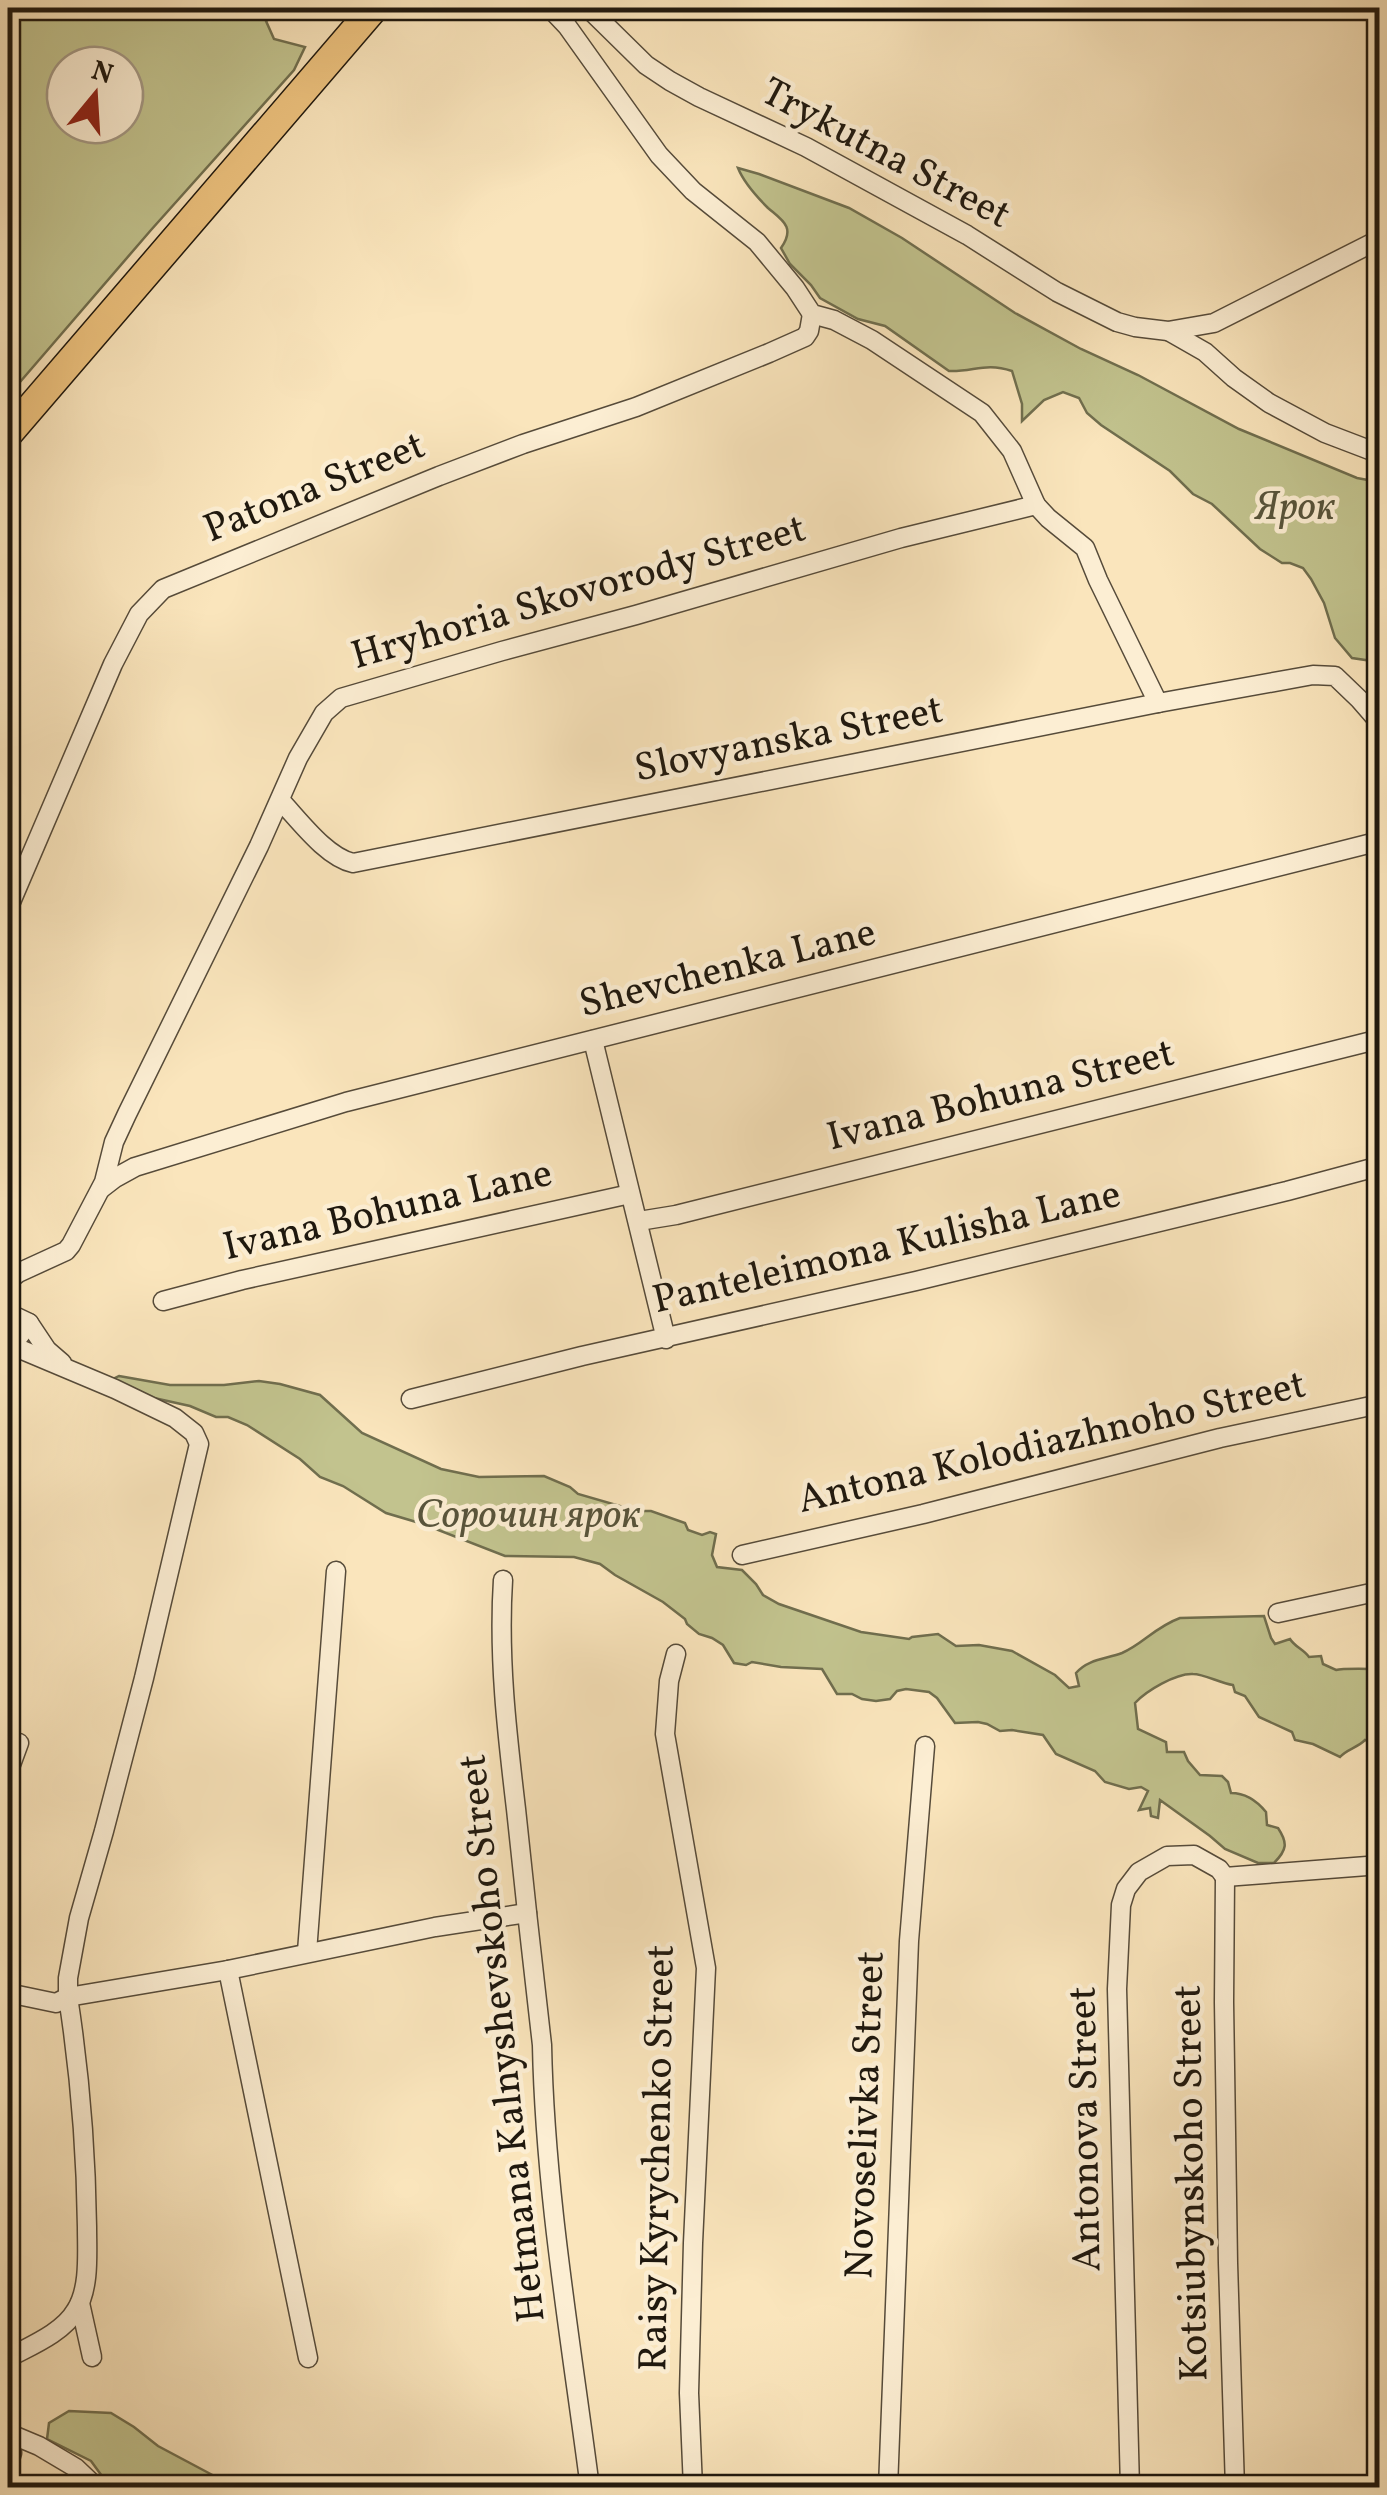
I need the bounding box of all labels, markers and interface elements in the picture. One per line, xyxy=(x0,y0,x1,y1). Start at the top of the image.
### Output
north arrow xyxy=(45,45,145,145)
text: N xyxy=(86,52,118,95)
street label: Trykutna Street xyxy=(750,66,1020,244)
street label: Patona Street xyxy=(196,419,434,559)
park label: Ярок xyxy=(1253,481,1336,537)
street label: Hryhoria Skovorody Street xyxy=(345,502,813,686)
street label: Slovyanska Street xyxy=(630,684,948,798)
street label: Shevchenka Lane xyxy=(574,906,882,1034)
street label: Ivana Bohuna Street xyxy=(822,1027,1180,1167)
street label: Ivana Bohuna Lane xyxy=(218,1147,558,1277)
street label: Panteleimona Kulisha Lane xyxy=(647,1168,1127,1330)
street label: Antona Kolodiazhnoho Street xyxy=(793,1358,1311,1530)
park label: Сорочин ярок xyxy=(416,1489,641,1545)
street label: Hetmana Kalnyshevskoho Street xyxy=(446,1751,562,2325)
street label: Raisy Kyrychenko Street xyxy=(627,1944,691,2372)
street label: Novoselivka Street xyxy=(833,1950,901,2280)
street label: Kotsiubynskoho Street xyxy=(1162,1984,1224,2382)
street label: Antonova Street xyxy=(1057,1986,1117,2272)

